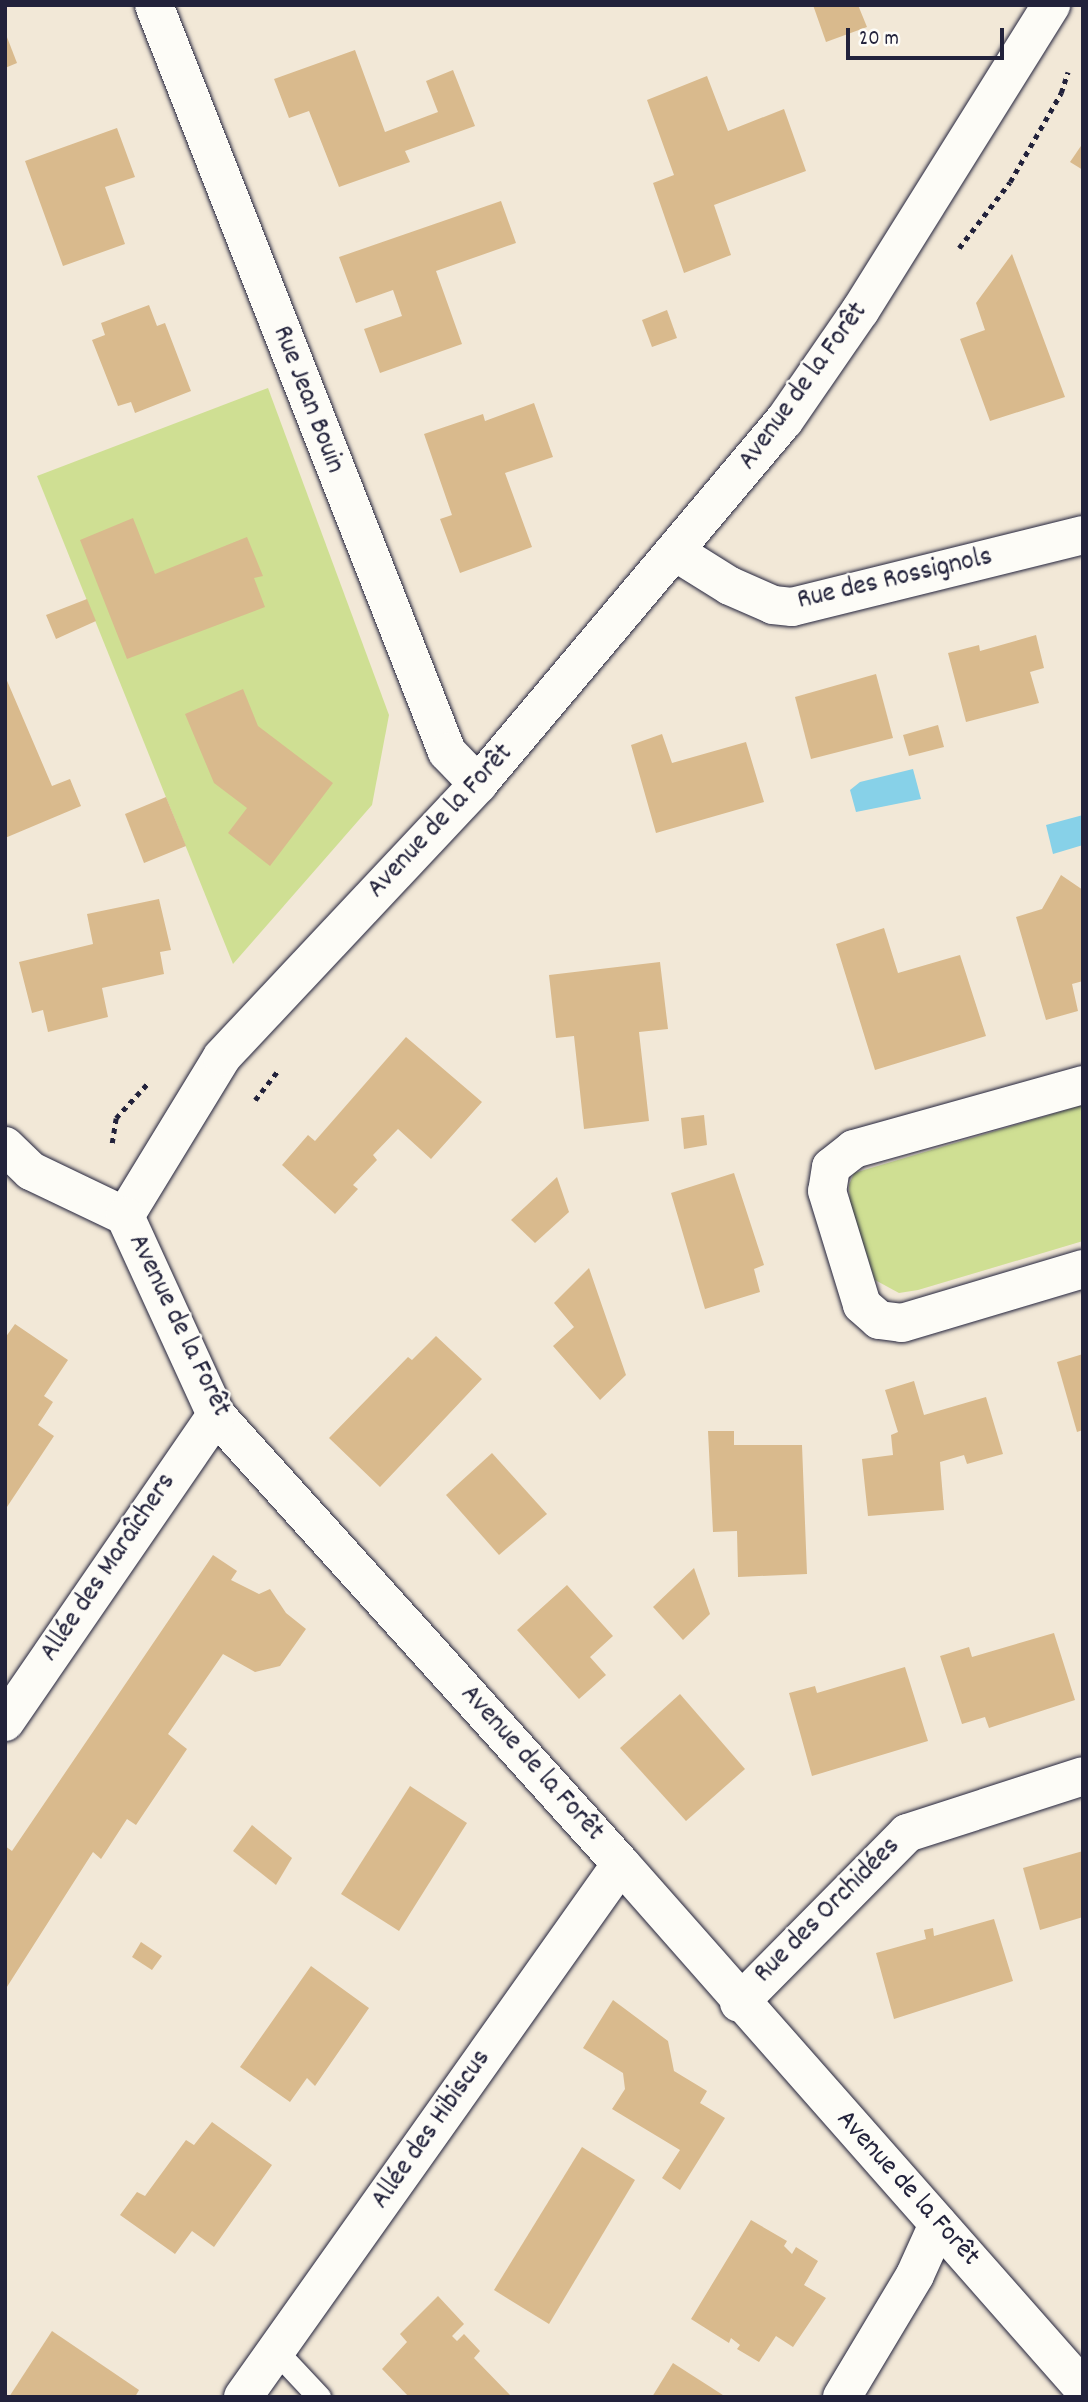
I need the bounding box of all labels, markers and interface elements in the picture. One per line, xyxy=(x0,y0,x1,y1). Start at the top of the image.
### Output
scale bar xyxy=(850,14,1007,58)
text: 20 m xyxy=(859,25,899,55)
street label: Avenue de la Forêt xyxy=(732,297,876,477)
street label: Rue Jean Bouin xyxy=(263,321,351,479)
street label: Rue des Rossignols xyxy=(794,541,996,619)
street label: Avenue de la Forêt xyxy=(361,738,521,906)
street label: Avenue de la Forêt xyxy=(119,1229,237,1423)
street label: Allée des Maraîchers xyxy=(34,1467,184,1669)
street label: Avenue de la Forêt xyxy=(452,1679,610,1849)
street label: Rue des Orchidées xyxy=(748,1831,908,1991)
street label: Allée des Hibiscus xyxy=(365,2044,499,2216)
street label: Avenue de la Forêt xyxy=(828,2104,986,2274)

